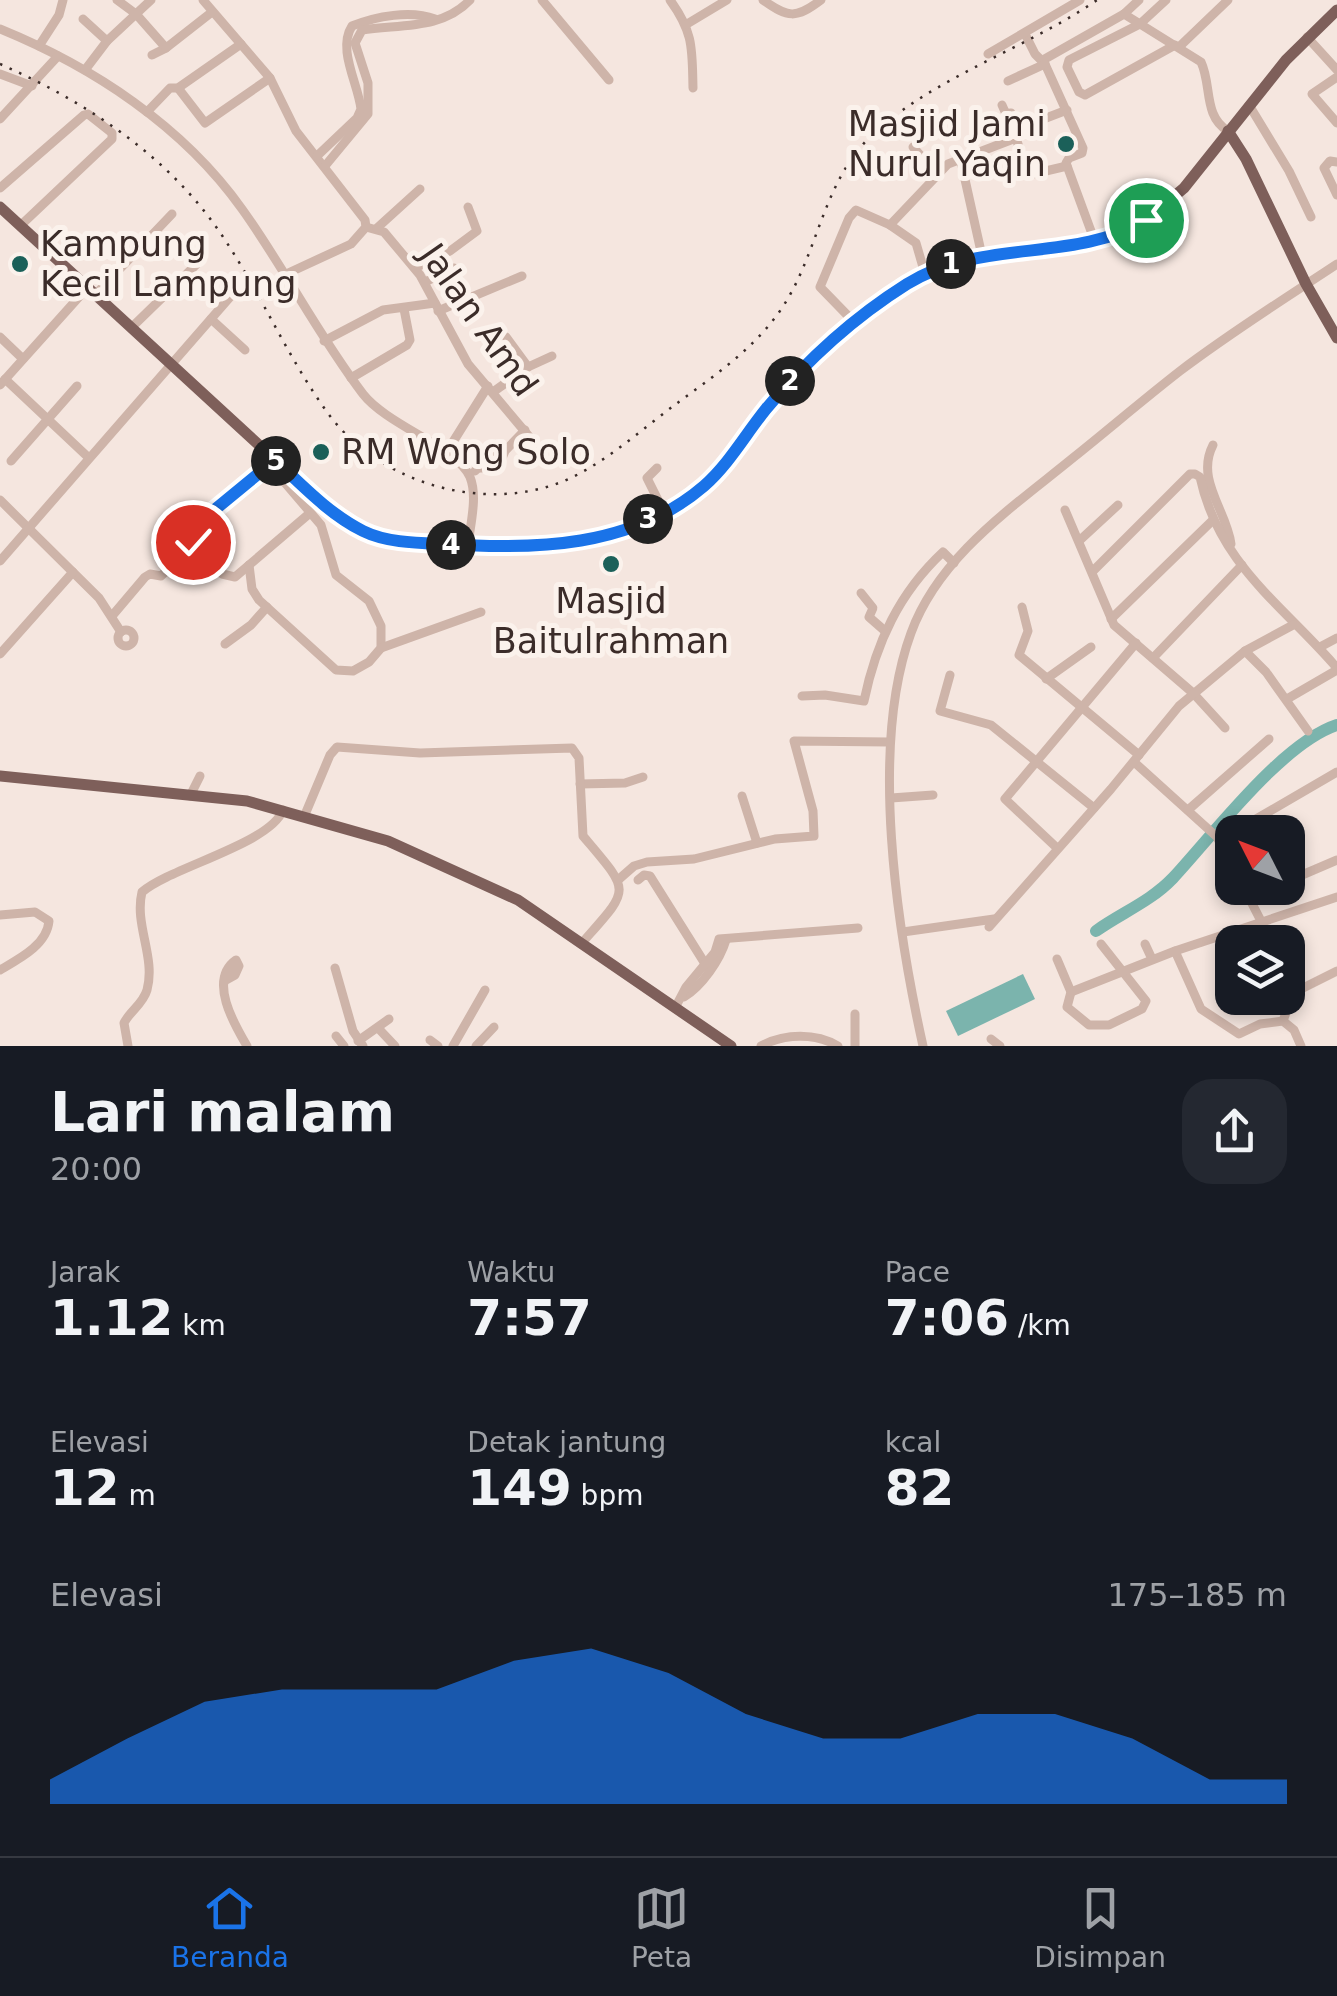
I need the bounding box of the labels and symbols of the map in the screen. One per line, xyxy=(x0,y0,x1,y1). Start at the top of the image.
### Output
place label: Masjid Jami Nurul Yaqin xyxy=(848,104,1046,184)
marker: Masjid Jami Nurul Yaqin xyxy=(1055,133,1077,155)
pin xyxy=(1104,178,1189,263)
place label: Kampung Kecil Lampung xyxy=(40,224,296,304)
street label: Jalan Amd xyxy=(411,235,546,404)
pin: 1 xyxy=(926,239,976,289)
marker: Kampung Kecil Lampung xyxy=(9,253,31,275)
pin: 2 xyxy=(765,356,815,406)
place label: RM Wong Solo xyxy=(341,432,591,472)
pin: 5 xyxy=(251,436,301,486)
marker: RM Wong Solo xyxy=(310,441,332,463)
pin: 3 xyxy=(623,494,673,544)
pin xyxy=(151,500,236,585)
pin: 4 xyxy=(426,520,476,570)
marker: Masjid Baitulrahman xyxy=(600,553,622,575)
place label: Masjid Baitulrahman xyxy=(493,581,729,661)
north arrow xyxy=(1215,815,1305,905)

